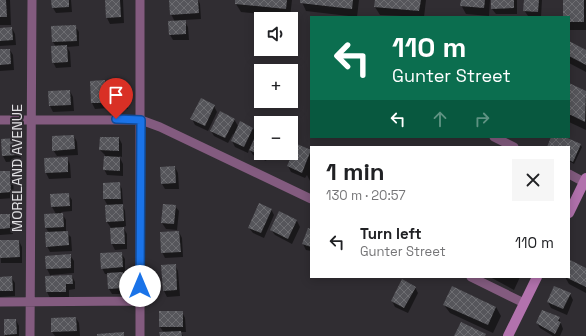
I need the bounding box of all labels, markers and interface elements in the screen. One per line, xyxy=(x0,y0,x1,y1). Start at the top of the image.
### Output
map controls xyxy=(254,12,298,160)
button: sound xyxy=(254,12,298,56)
text: 110 m xyxy=(392,29,466,65)
icon: left xyxy=(326,32,378,84)
button: + xyxy=(254,64,298,108)
text: Gunter Street xyxy=(392,64,511,87)
pin xyxy=(99,78,133,119)
icon: arrive xyxy=(105,84,127,106)
street label: MORELAND AVENUE xyxy=(8,104,26,232)
icon: left xyxy=(387,108,409,130)
icon: ahead xyxy=(429,108,451,130)
icon: right xyxy=(471,108,493,130)
button: − xyxy=(254,116,298,160)
text: 1 min xyxy=(326,156,385,187)
button: close xyxy=(512,159,554,201)
text: 130 m · 20:57 xyxy=(326,187,406,204)
text: Turn left xyxy=(360,224,422,243)
icon: left xyxy=(326,231,348,253)
text: 110 m xyxy=(515,233,554,252)
text: Gunter Street xyxy=(360,243,446,260)
position arrow xyxy=(119,265,161,307)

